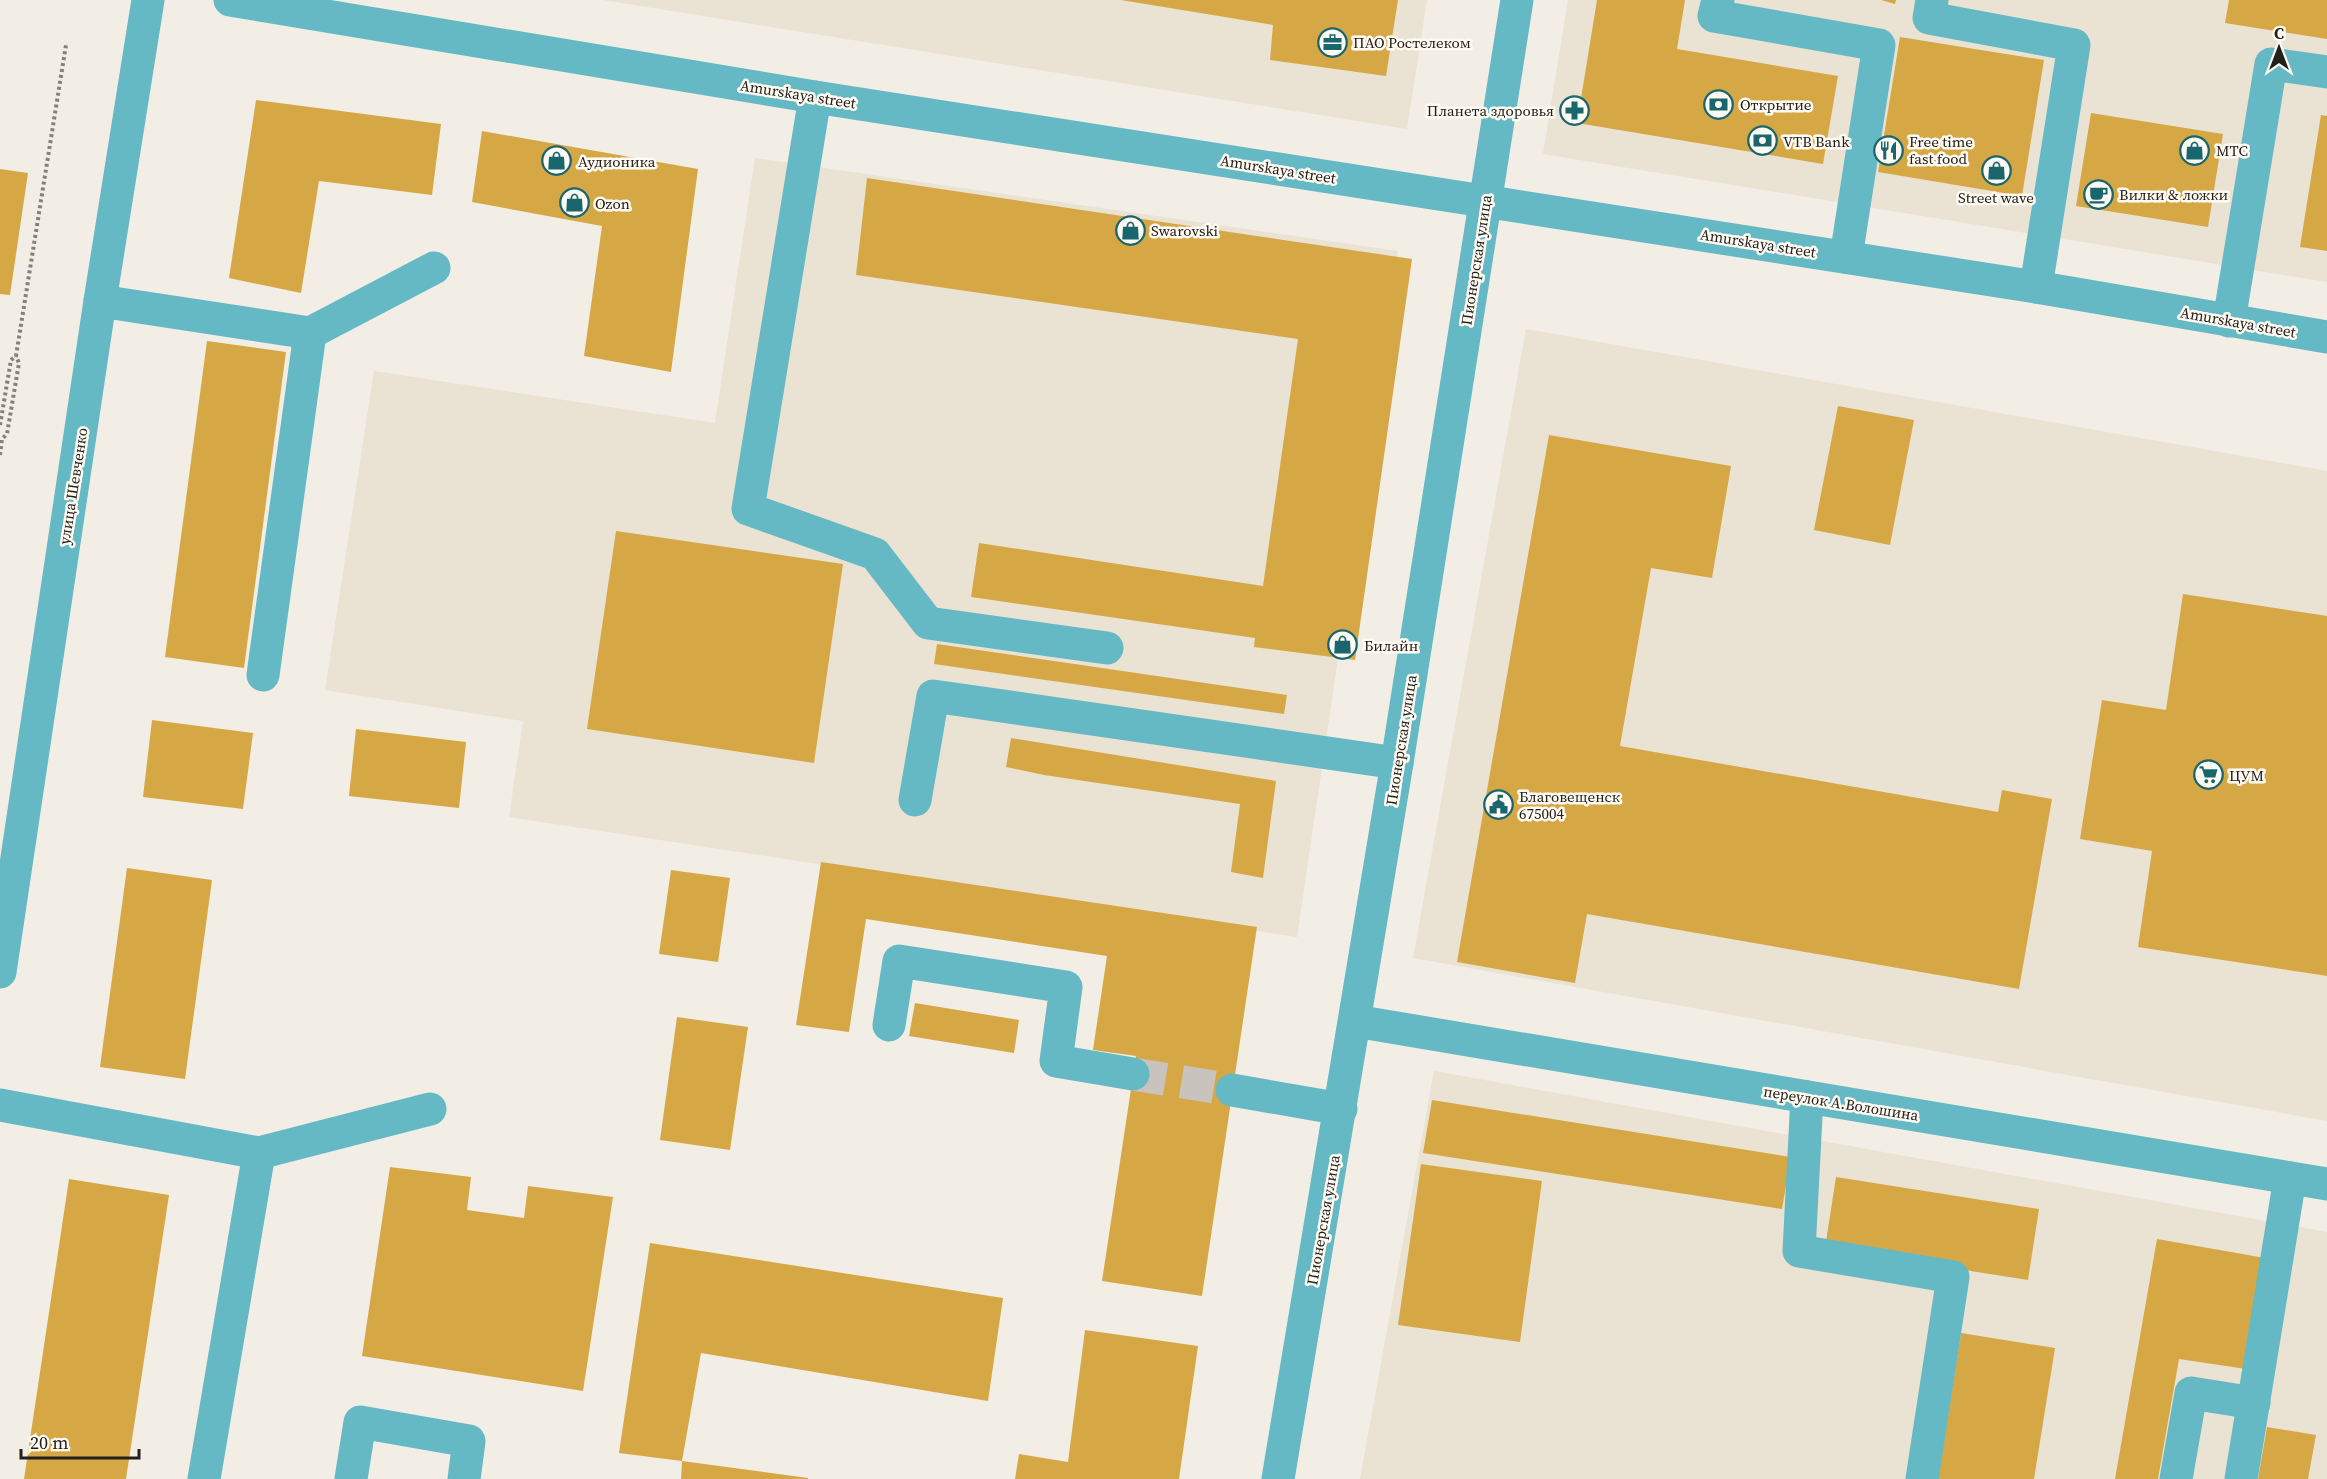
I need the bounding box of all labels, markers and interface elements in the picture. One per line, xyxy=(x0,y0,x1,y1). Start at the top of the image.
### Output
north arrow xyxy=(2249,18,2309,78)
text: С xyxy=(2274,22,2284,44)
office icon: ПАО Ростелеком xyxy=(1316,26,1348,58)
place label: ПАО Ростелеком xyxy=(1353,32,1471,53)
street label: Amurskaya street xyxy=(739,74,857,114)
bank icon: Открытие xyxy=(1703,88,1735,120)
pharmacy icon: Планета здоровья xyxy=(1559,94,1591,126)
place label: Открытие xyxy=(1740,94,1812,115)
place label: Планета здоровья xyxy=(1427,100,1554,121)
bank icon: VTB Bank xyxy=(1746,125,1778,157)
place label: VTB Bank xyxy=(1783,131,1850,152)
place label: Free time fast food xyxy=(1909,131,1973,169)
restaurant icon: Free time fast food xyxy=(1872,134,1904,166)
shop icon: МТС xyxy=(2179,134,2211,166)
place label: МТС xyxy=(2216,140,2248,161)
shop icon: Аудионика xyxy=(541,145,573,177)
street label: Amurskaya street xyxy=(1219,149,1337,189)
place label: Аудионика xyxy=(578,151,656,172)
shop icon: Street wave xyxy=(1980,154,2012,186)
cafe icon: Вилки & ложки xyxy=(2082,178,2114,210)
place label: Вилки & ложки xyxy=(2119,184,2228,205)
shop icon: Ozon xyxy=(558,187,590,219)
place label: Street wave xyxy=(1958,187,2034,208)
place label: Ozon xyxy=(595,193,630,214)
street label: Пионерская улица xyxy=(1455,193,1497,327)
shop icon: Swarovski xyxy=(1114,214,1146,246)
place label: Swarovski xyxy=(1151,220,1218,241)
street label: Amurskaya street xyxy=(1699,223,1817,263)
street label: Amurskaya street xyxy=(2179,302,2297,342)
street label: улица Шевченко xyxy=(53,426,93,546)
shop icon: Билайн xyxy=(1327,629,1359,661)
place label: Билайн xyxy=(1364,635,1418,656)
street label: Пионерская улица xyxy=(1380,673,1422,807)
supermarket icon: ЦУМ xyxy=(2192,759,2224,791)
place label: ЦУМ xyxy=(2229,765,2264,786)
place label: Благовещенск 675004 xyxy=(1519,786,1621,824)
public building icon: Благовещенск 675004 xyxy=(1482,789,1514,821)
street label: переулок А.Волошина xyxy=(1762,1080,1920,1126)
street label: Пионерская улица xyxy=(1301,1153,1345,1287)
scale bar xyxy=(21,1422,140,1460)
text: 20 m xyxy=(30,1430,68,1455)

